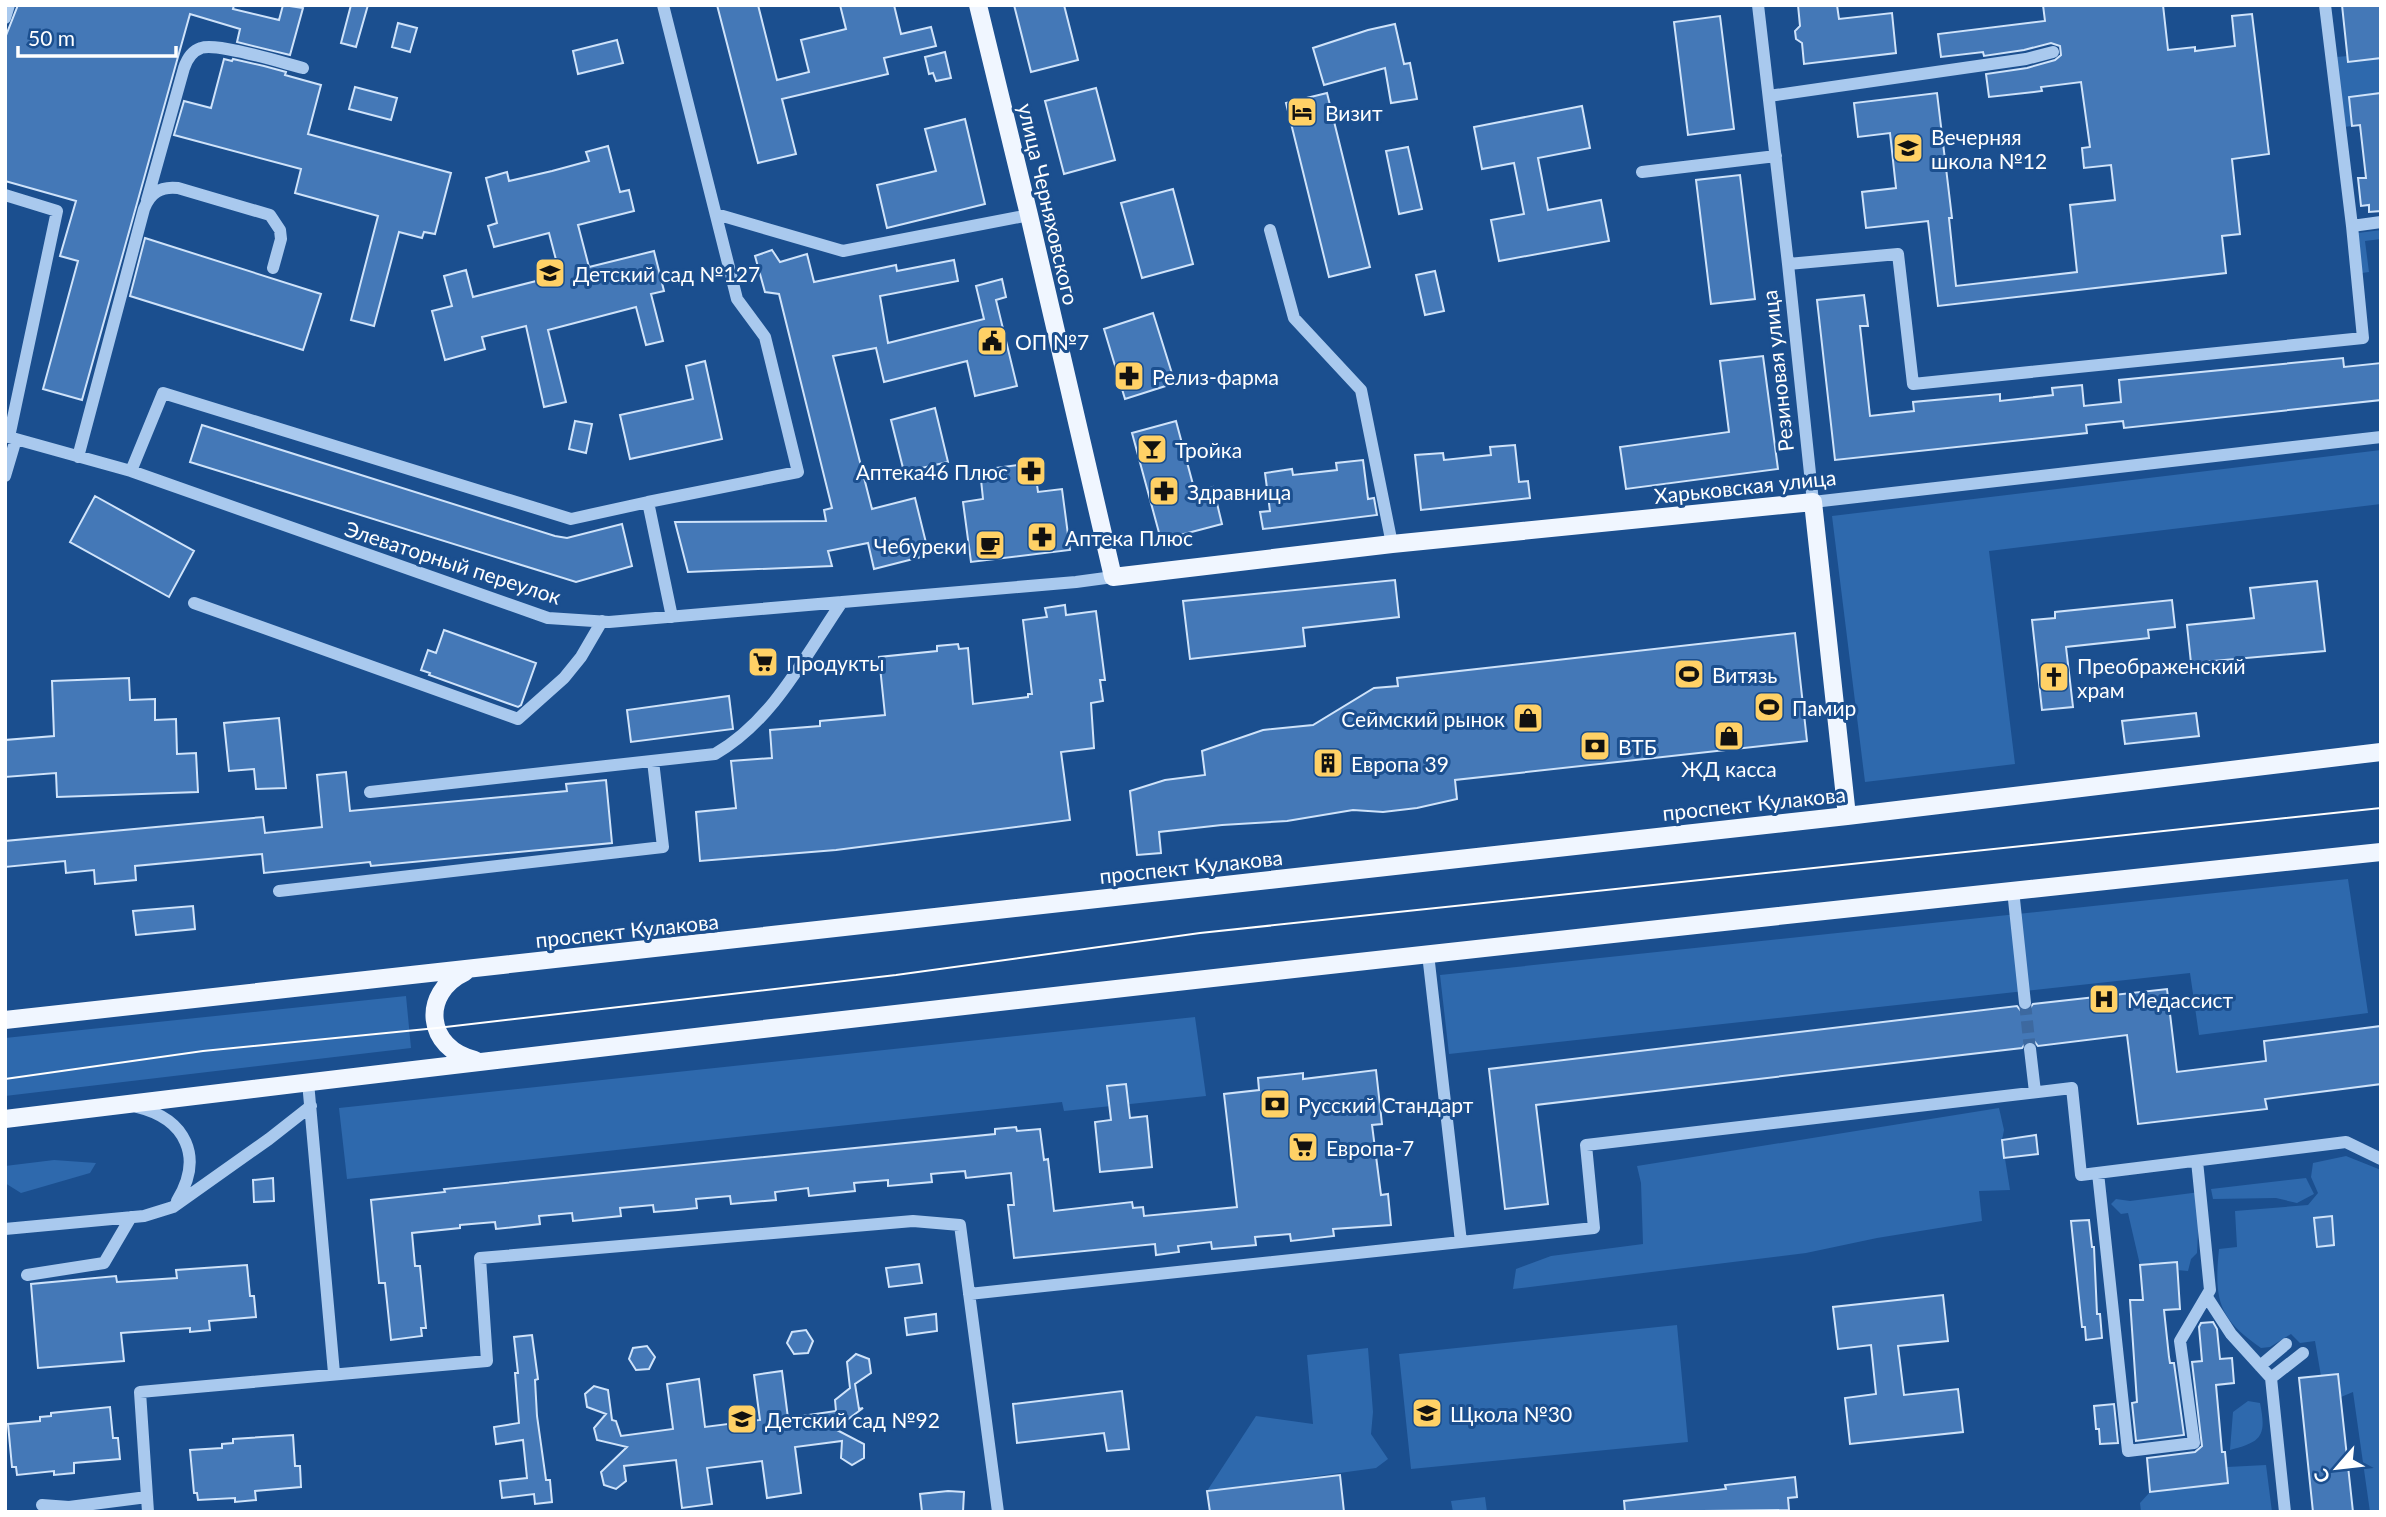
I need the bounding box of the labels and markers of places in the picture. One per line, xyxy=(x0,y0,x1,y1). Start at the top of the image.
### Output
hotel icon: Визит xyxy=(1285,95,1319,129)
place label: Визит xyxy=(1325,100,1383,125)
place label: Вечерняя школа №12 xyxy=(1931,124,2047,173)
school or university icon: Вечерняя школа №12 xyxy=(1891,131,1925,165)
school or university icon: Детский сад №127 xyxy=(533,256,567,290)
place label: Детский сад №127 xyxy=(573,261,760,286)
public building icon: ОП №7 xyxy=(975,324,1009,358)
place label: ОП №7 xyxy=(1015,329,1089,354)
pharmacy icon: Релиз-фарма xyxy=(1112,359,1146,393)
place label: Релиз-фарма xyxy=(1152,364,1279,389)
bar icon: Тройка xyxy=(1135,432,1169,466)
place label: Тройка xyxy=(1175,437,1242,462)
pharmacy icon: Аптека46 Плюс xyxy=(1014,454,1048,488)
place label: Аптека46 Плюс xyxy=(856,459,1008,484)
pharmacy icon: Здравница xyxy=(1147,474,1181,508)
place label: Здравница xyxy=(1187,479,1291,504)
pharmacy icon: Аптека Плюс xyxy=(1025,520,1059,554)
place label: Аптека Плюс xyxy=(1065,525,1193,550)
cafe icon: Чебуреки xyxy=(973,528,1007,562)
place label: Чебуреки xyxy=(874,533,967,558)
supermarket icon: Продукты xyxy=(746,645,780,679)
place label: Продукты xyxy=(786,650,885,675)
place label: Преображенский храм xyxy=(2077,653,2246,702)
sports icon: Витязь xyxy=(1672,657,1706,691)
church icon: Преображенский храм xyxy=(2037,660,2071,694)
place label: Витязь xyxy=(1712,662,1777,687)
sports icon: Памир xyxy=(1752,690,1786,724)
place label: Памир xyxy=(1792,695,1856,720)
shop icon: Сеймский рынок xyxy=(1511,701,1545,735)
place label: Сеймский рынок xyxy=(1341,706,1505,731)
shop icon: ЖД касса xyxy=(1712,719,1746,753)
bank icon: ВТБ xyxy=(1578,729,1612,763)
place label: ВТБ xyxy=(1618,734,1657,759)
building icon: Европа 39 xyxy=(1311,746,1345,780)
place label: Европа 39 xyxy=(1351,751,1449,776)
place label: ЖД касса xyxy=(1681,756,1777,781)
hospital icon: Медассист xyxy=(2087,982,2121,1016)
place label: Медассист xyxy=(2127,987,2234,1012)
bank icon: Русский Стандарт xyxy=(1258,1087,1292,1121)
place label: Русский Стандарт xyxy=(1298,1092,1474,1117)
supermarket icon: Европа-7 xyxy=(1286,1130,1320,1164)
place label: Европа-7 xyxy=(1326,1135,1414,1160)
school or university icon: Щкола №30 xyxy=(1410,1396,1444,1430)
place label: Щкола №30 xyxy=(1450,1401,1572,1426)
school or university icon: Детский сад №92 xyxy=(725,1402,759,1436)
place label: Детский сад №92 xyxy=(765,1407,940,1432)

